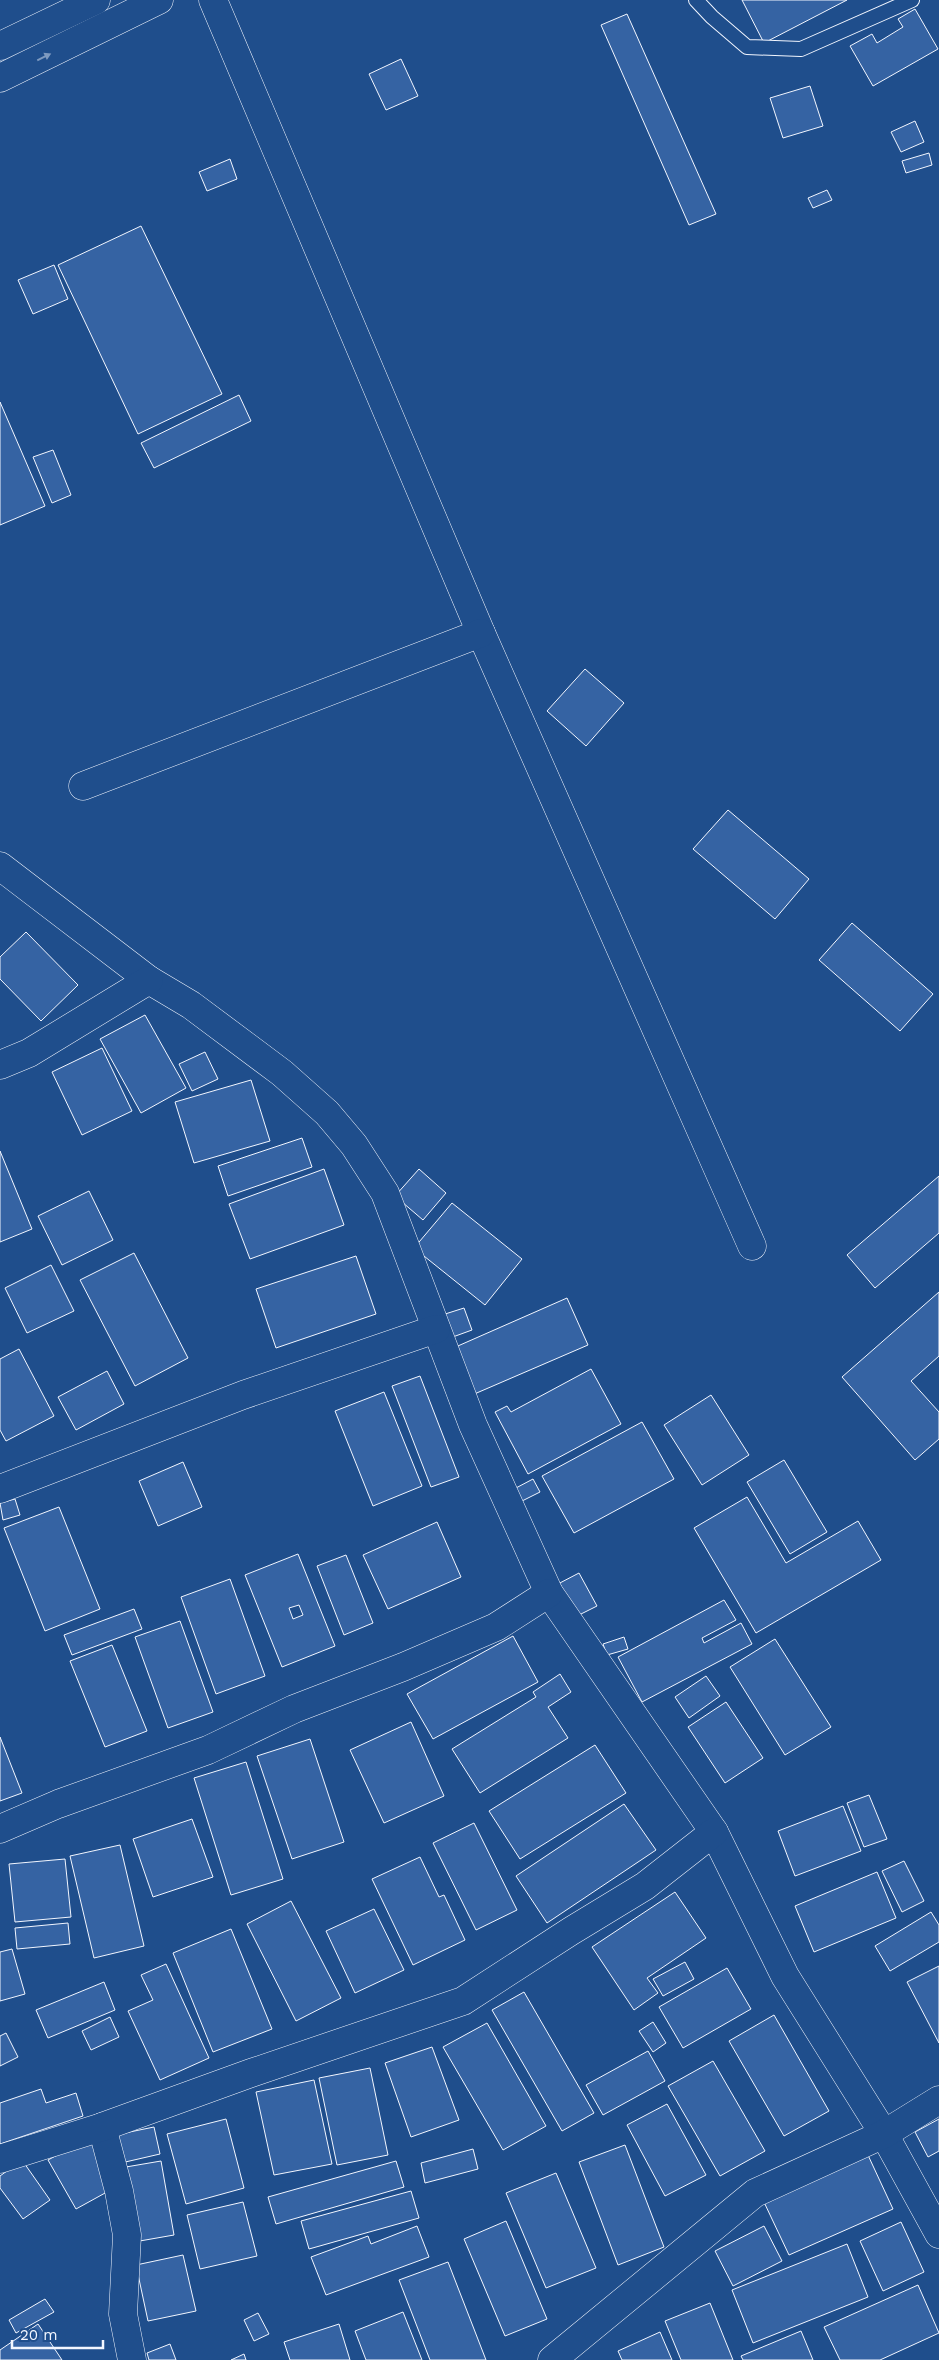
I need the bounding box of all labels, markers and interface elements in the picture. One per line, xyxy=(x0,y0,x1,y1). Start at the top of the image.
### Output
one-way arrow xyxy=(37,53,51,61)
scale bar xyxy=(12,2318,104,2350)
text: 20 m xyxy=(20,2326,58,2344)

